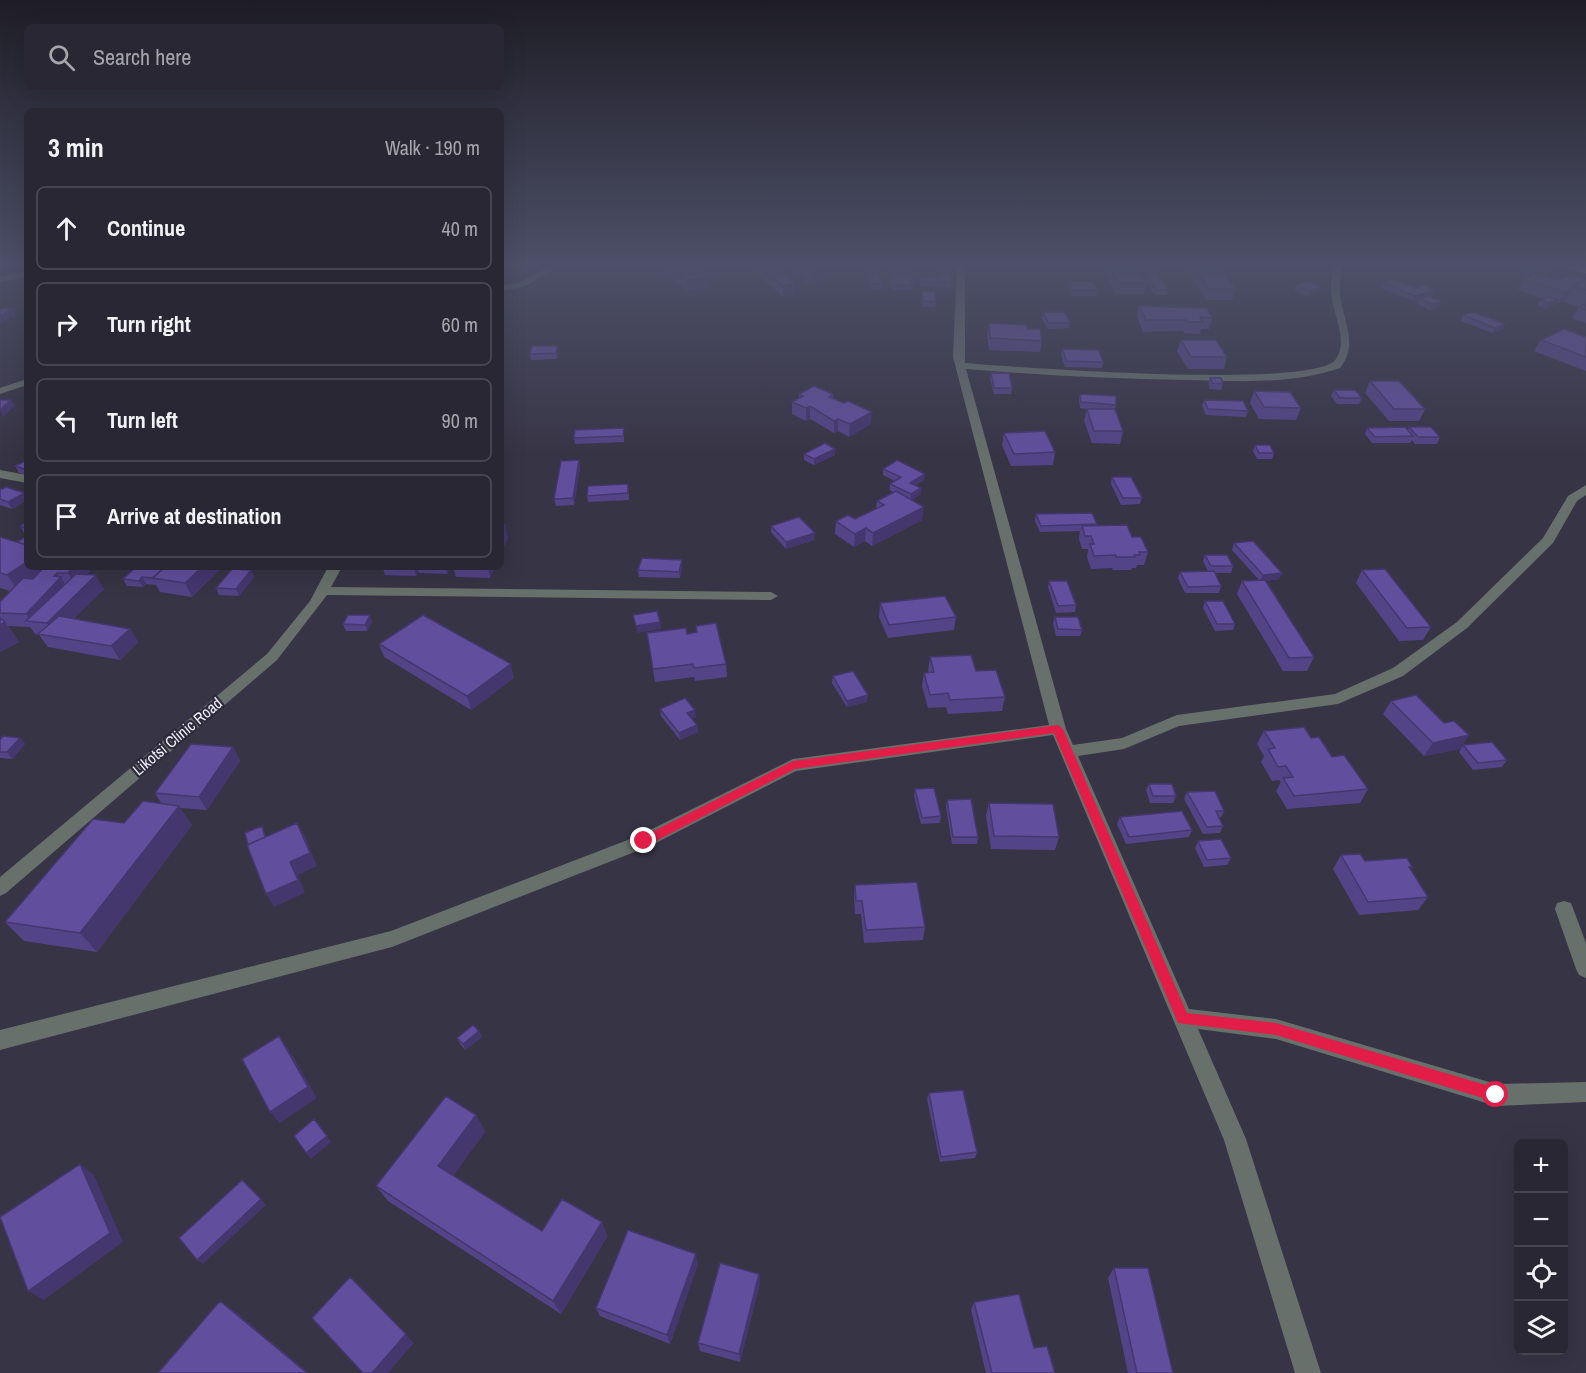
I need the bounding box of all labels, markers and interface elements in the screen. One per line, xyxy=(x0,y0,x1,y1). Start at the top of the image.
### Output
search box xyxy=(24,24,504,90)
icon: search xyxy=(45,41,78,74)
text: Search here xyxy=(93,42,191,72)
text: 3 min xyxy=(48,130,104,165)
text: Walk · 190 m xyxy=(385,134,480,161)
icon: ahead xyxy=(50,212,83,245)
text: Continue xyxy=(107,213,185,243)
text: 40 m xyxy=(442,215,478,242)
icon: right xyxy=(50,308,83,341)
text: Turn right xyxy=(107,309,191,339)
text: 60 m xyxy=(442,311,478,338)
icon: left xyxy=(50,404,83,437)
text: Turn left xyxy=(107,405,178,435)
text: 90 m xyxy=(442,407,478,434)
icon: arrive xyxy=(50,500,83,533)
text: Arrive at destination xyxy=(107,501,281,531)
street label: Likotsi Clinic Road xyxy=(127,692,227,780)
route end xyxy=(630,827,656,853)
route start xyxy=(1482,1081,1508,1107)
map controls xyxy=(1514,1139,1568,1355)
button: + xyxy=(1514,1139,1568,1193)
button: − xyxy=(1514,1193,1568,1247)
button: locate xyxy=(1514,1247,1568,1301)
button: layers xyxy=(1514,1301,1568,1355)

